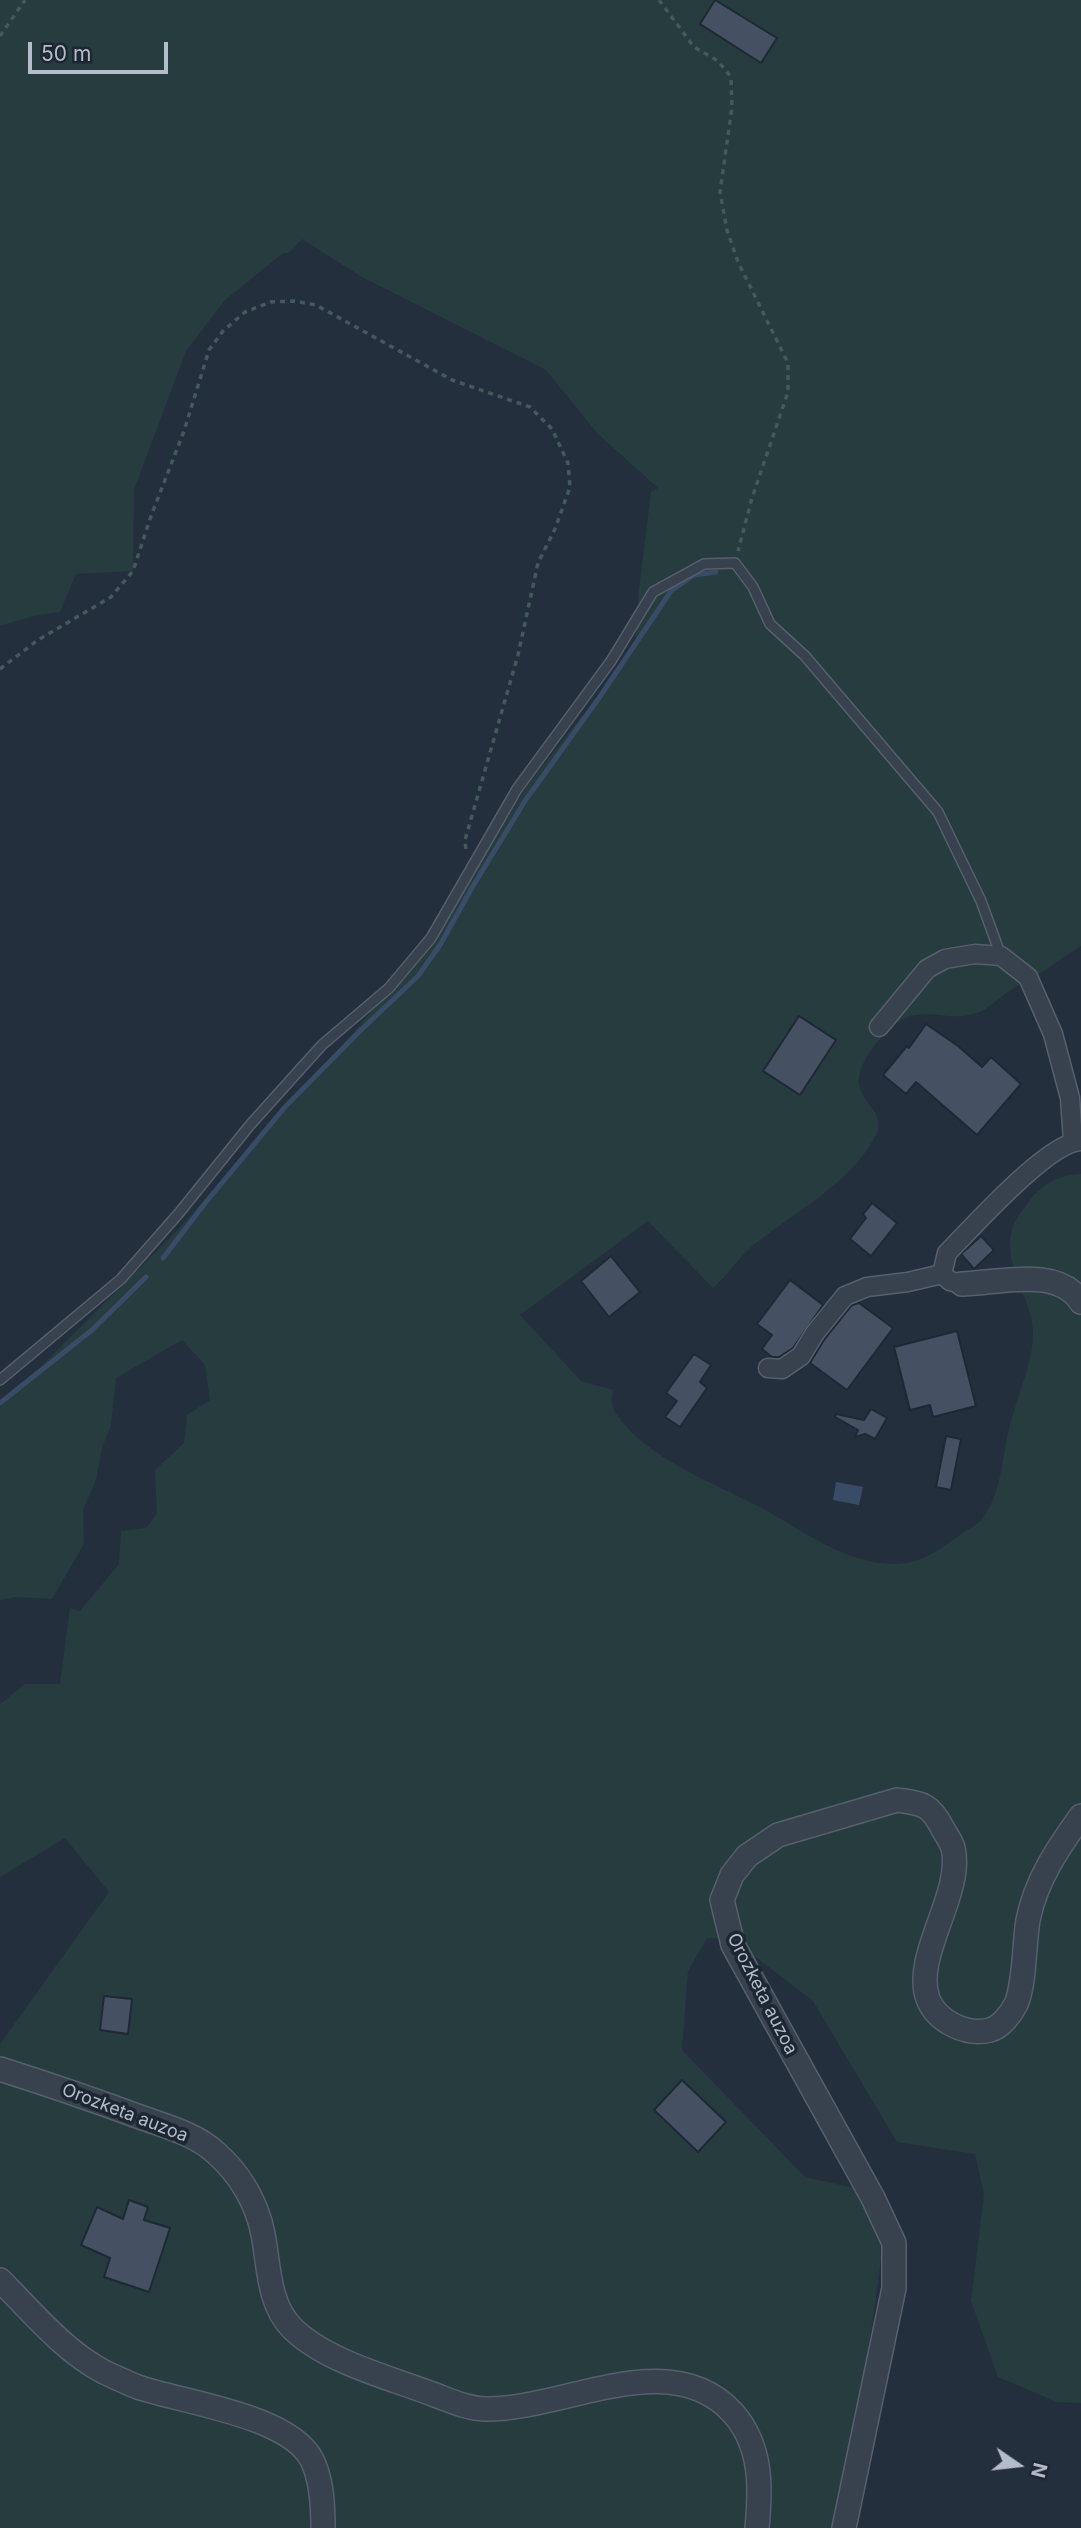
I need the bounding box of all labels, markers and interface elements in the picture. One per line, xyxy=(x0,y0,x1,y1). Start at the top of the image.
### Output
scale bar xyxy=(32,28,172,72)
text: 50 m xyxy=(41,41,91,66)
street label: Orozketa auzoa xyxy=(722,1930,802,2058)
street label: Orozketa auzoa xyxy=(59,2079,191,2147)
north arrow xyxy=(983,2430,1053,2500)
text: N xyxy=(1026,2460,1052,2480)

